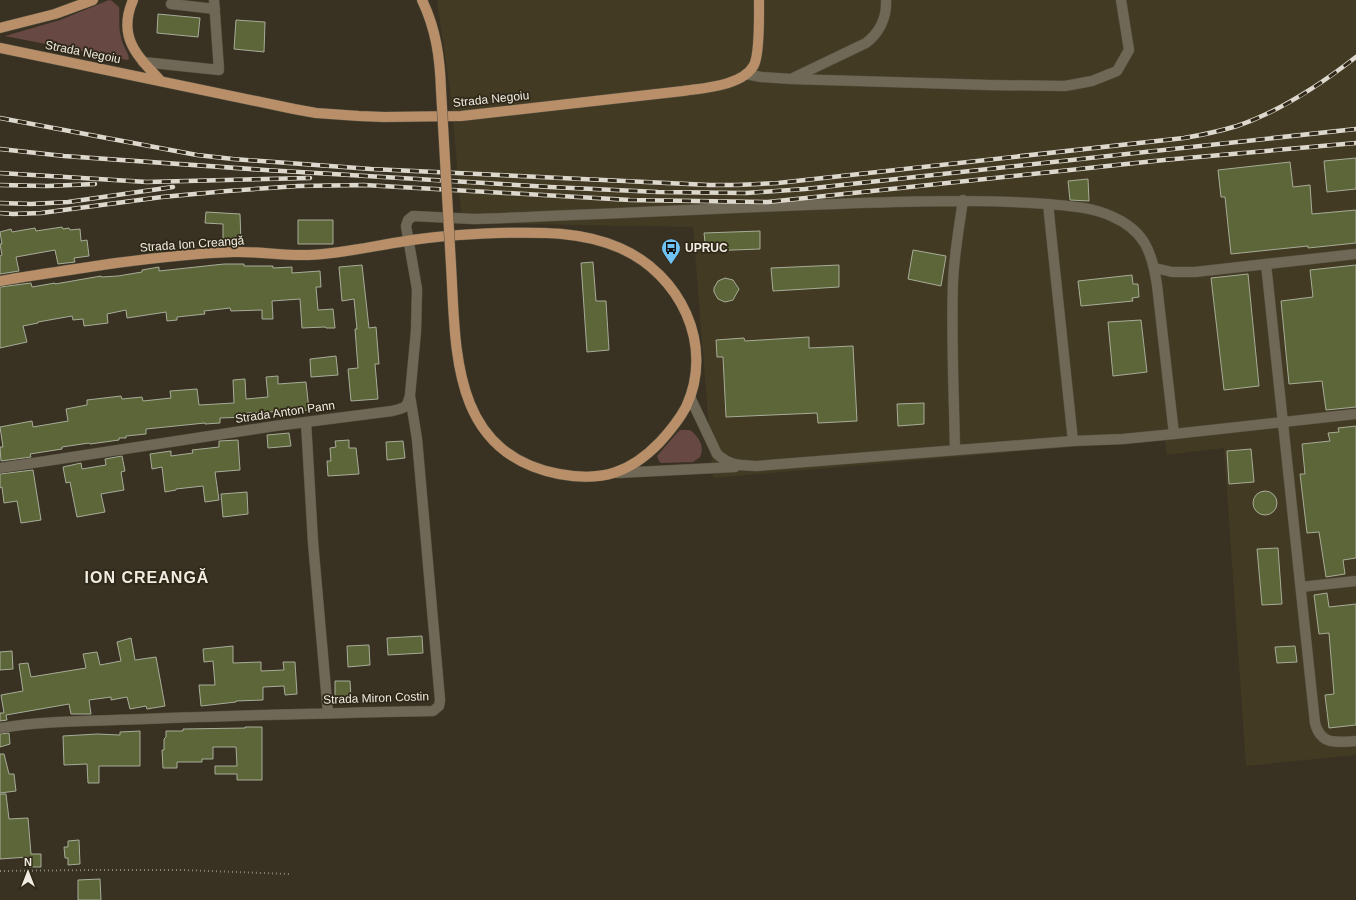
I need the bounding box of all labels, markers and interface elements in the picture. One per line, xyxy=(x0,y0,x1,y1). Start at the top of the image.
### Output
street label: Strada Negoiu xyxy=(44,38,122,66)
street label: Strada Negoiu xyxy=(452,88,530,110)
street label: Strada Ion Creangă xyxy=(139,233,245,255)
bus stop icon: UPRUC xyxy=(660,237,682,265)
place label: UPRUC xyxy=(685,241,728,255)
street label: Strada Anton Pann xyxy=(234,398,336,426)
district label: ION CREANGĂ xyxy=(85,568,209,586)
street label: Strada Miron Costin xyxy=(323,689,429,707)
north arrow xyxy=(8,852,48,892)
text: N xyxy=(24,856,32,868)

